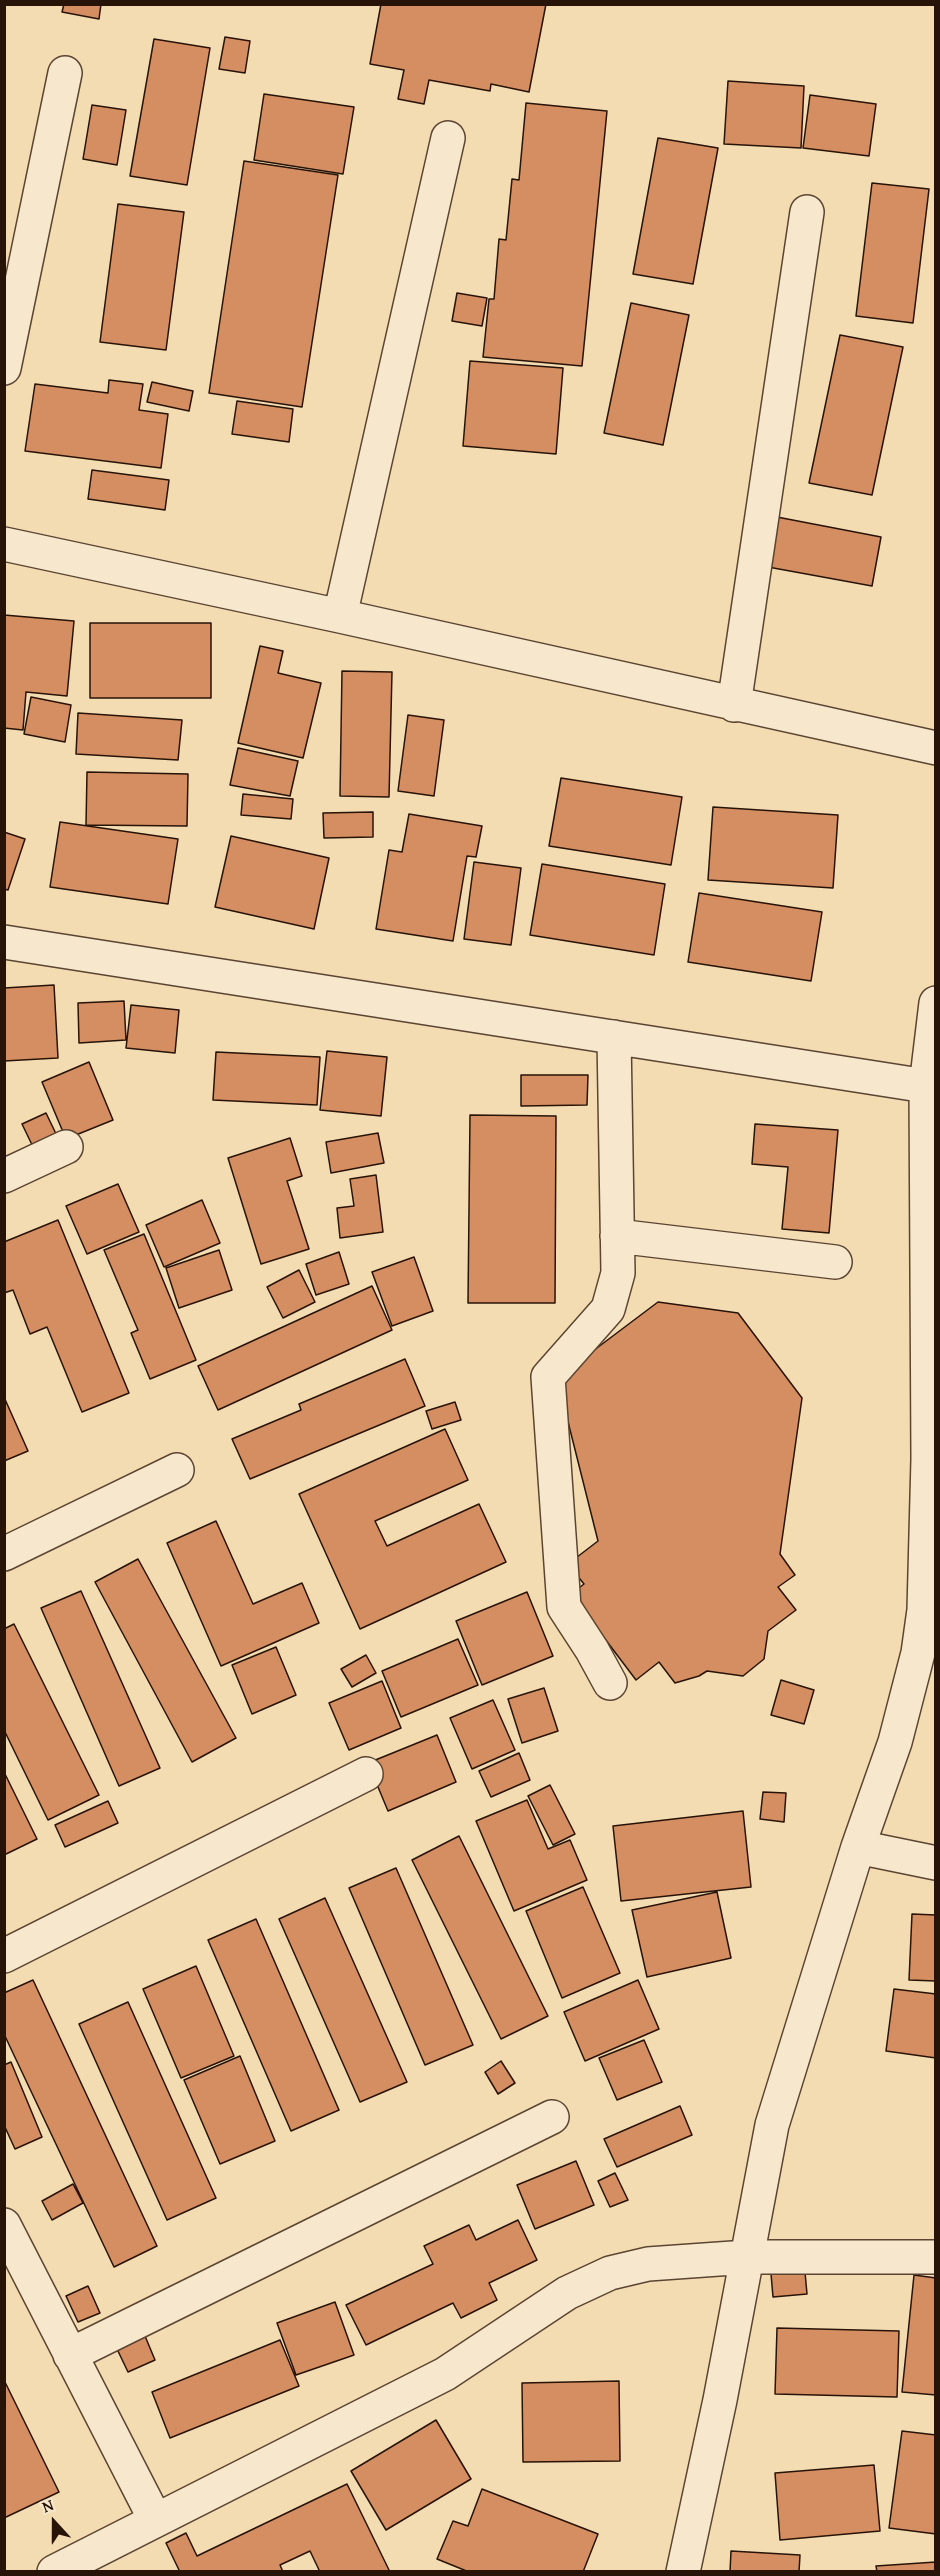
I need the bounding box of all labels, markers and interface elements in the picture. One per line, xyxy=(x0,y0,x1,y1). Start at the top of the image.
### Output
north arrow xyxy=(24,2492,84,2552)
text: N xyxy=(38,2492,57,2518)

